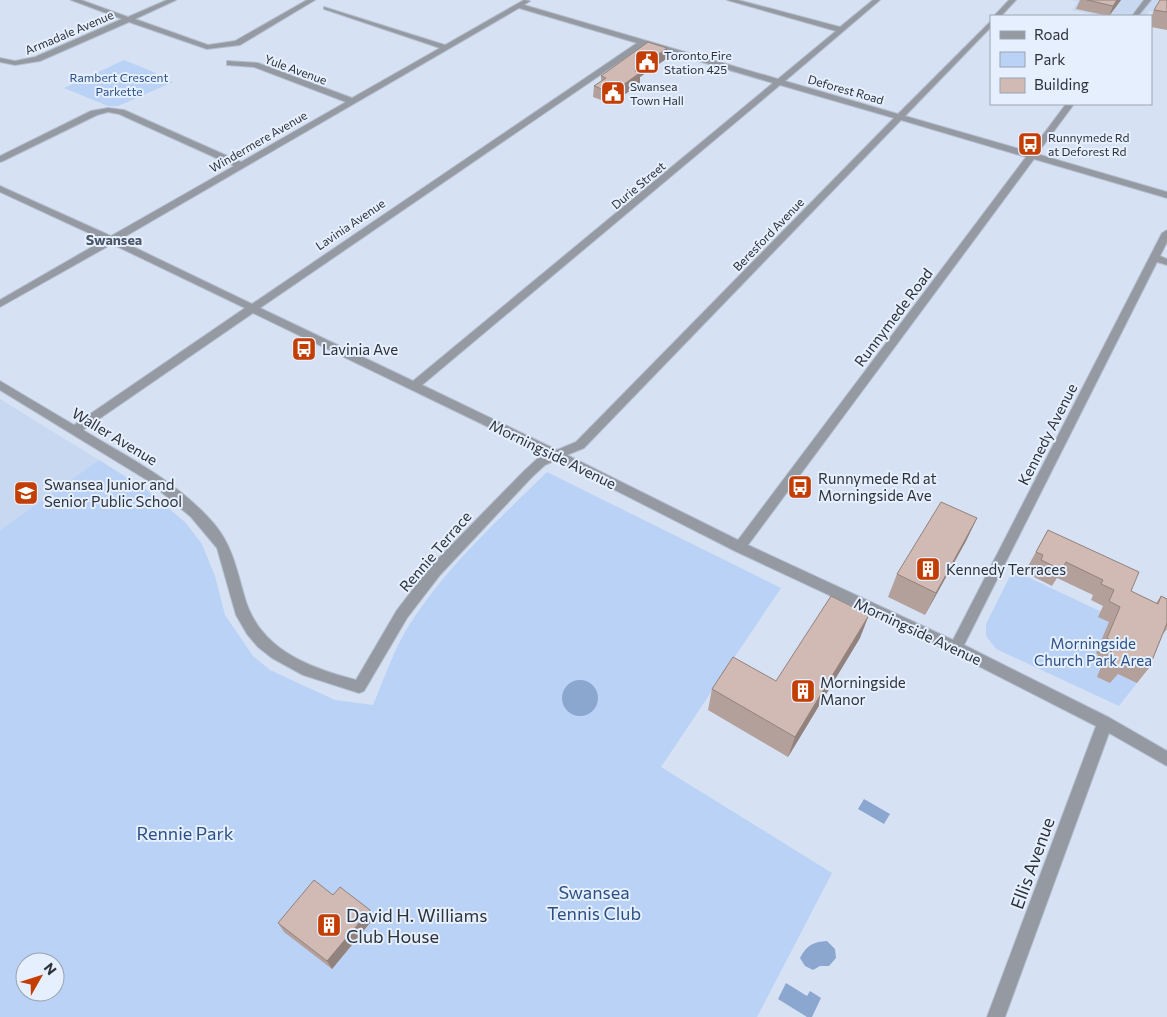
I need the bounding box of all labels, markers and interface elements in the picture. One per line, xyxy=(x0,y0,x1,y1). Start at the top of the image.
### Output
street label: Armadale Avenue xyxy=(23,7,115,57)
legend xyxy=(990,15,1152,105)
text: Road xyxy=(1034,25,1069,43)
place label: Toronto Fire Station 425 xyxy=(664,48,732,76)
public building icon: Toronto Fire Station 425 xyxy=(634,49,660,75)
text: Park xyxy=(1034,50,1065,68)
street label: Yule Avenue xyxy=(263,51,329,87)
park label: Rambert Crescent Parkette xyxy=(70,70,169,98)
street label: Deforest Road xyxy=(806,71,886,107)
text: Building xyxy=(1034,75,1089,93)
place label: Swansea Town Hall xyxy=(630,79,684,107)
public building icon: Swansea Town Hall xyxy=(600,80,626,106)
street label: Windermere Avenue xyxy=(207,107,309,175)
place label: Runnymede Rd at Deforest Rd xyxy=(1048,130,1130,158)
bus stop icon: Runnymede Rd at Deforest Rd xyxy=(1017,131,1043,157)
street label: Durie Street xyxy=(608,158,668,212)
street label: Beresford Avenue xyxy=(730,195,806,273)
street label: Lavinia Avenue xyxy=(313,196,387,252)
district label: Swansea xyxy=(86,231,142,248)
street label: Runnymede Road xyxy=(850,264,936,370)
bus stop icon: Lavinia Ave xyxy=(291,336,317,362)
place label: Lavinia Ave xyxy=(322,340,398,358)
street label: Kennedy Avenue xyxy=(1014,380,1080,488)
street label: Waller Avenue xyxy=(69,403,161,469)
street label: Morningside Avenue xyxy=(487,416,619,492)
place label: Runnymede Rd at Morningside Ave xyxy=(818,469,937,504)
bus stop icon: Runnymede Rd at Morningside Ave xyxy=(787,474,813,500)
place label: Swansea Junior and Senior Public School xyxy=(44,475,182,510)
school or university icon: Swansea Junior and Senior Public School xyxy=(13,480,39,506)
street label: Rennie Terrace xyxy=(395,507,475,595)
building icon: Kennedy Terraces xyxy=(915,556,941,582)
place label: Kennedy Terraces xyxy=(946,560,1066,578)
street label: Morningside Avenue xyxy=(851,594,985,668)
park label: Morningside Church Park Area xyxy=(1034,634,1152,669)
place label: Morningside Manor xyxy=(820,673,906,708)
building icon: Morningside Manor xyxy=(790,678,816,704)
street label: Ellis Avenue xyxy=(1005,814,1059,912)
park label: Rennie Park xyxy=(137,822,234,844)
park label: Swansea Tennis Club xyxy=(547,881,641,924)
place label: David H. Williams Club House xyxy=(346,904,487,947)
building icon: David H. Williams Club House xyxy=(316,912,342,938)
north arrow xyxy=(15,952,65,1002)
text: N xyxy=(41,959,60,978)

